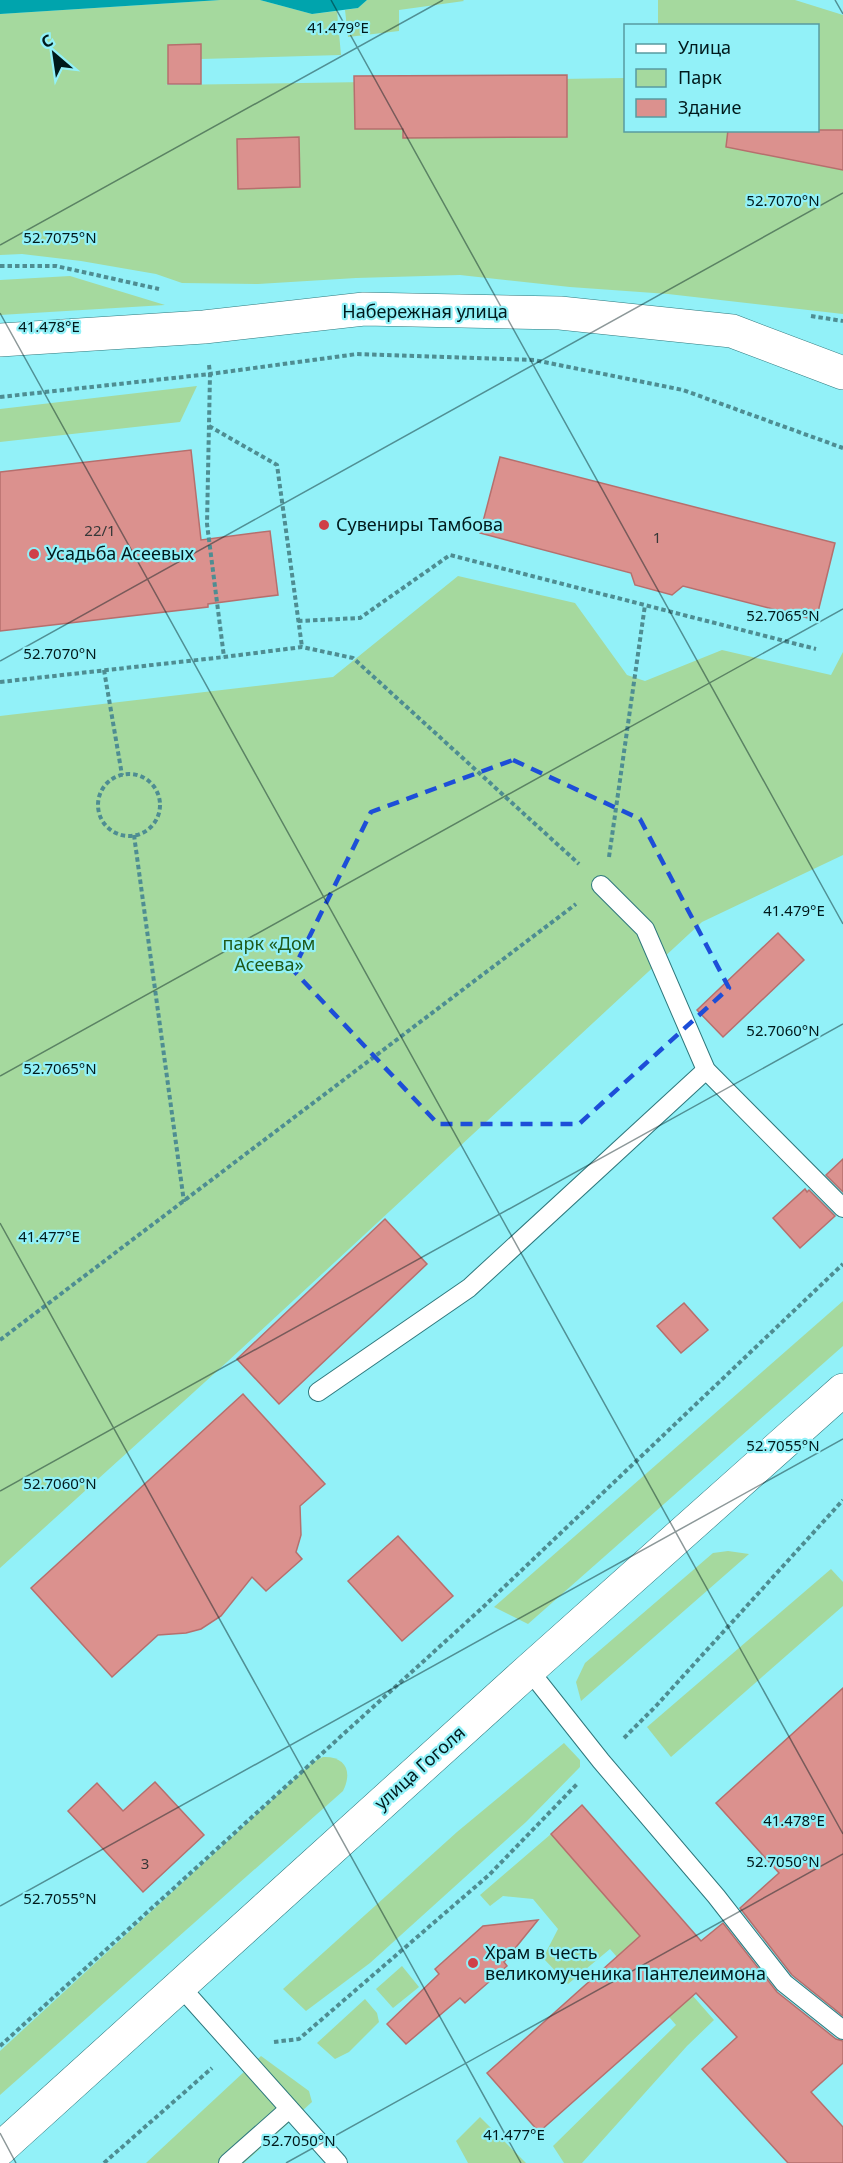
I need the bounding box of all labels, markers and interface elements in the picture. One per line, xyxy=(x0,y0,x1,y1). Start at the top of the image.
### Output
text: 41.479°E xyxy=(307,17,369,37)
north arrow xyxy=(24,24,84,84)
legend xyxy=(624,24,819,132)
text: С xyxy=(37,29,57,53)
text: Улица xyxy=(678,35,731,59)
text: Парк xyxy=(678,65,722,89)
text: Здание xyxy=(678,95,742,119)
text: 52.7070°N xyxy=(746,190,820,210)
text: 52.7075°N xyxy=(23,227,97,247)
street label: Набережная улица xyxy=(342,299,508,323)
text: 41.478°E xyxy=(18,316,80,336)
place label: Сувениры Тамбова xyxy=(336,512,503,536)
marker: Сувениры Тамбова xyxy=(317,518,331,532)
house number: 22/1 xyxy=(84,520,116,540)
house number: 1 xyxy=(653,527,661,547)
place label: Усадьба Асеевых xyxy=(46,541,195,565)
marker: Усадьба Асеевых xyxy=(27,547,41,561)
text: 52.7065°N xyxy=(746,605,820,625)
text: 52.7070°N xyxy=(23,643,97,663)
text: 41.479°E xyxy=(763,900,825,920)
park label: парк «Дом Асеева» xyxy=(223,931,315,976)
text: 52.7060°N xyxy=(746,1020,820,1040)
text: 52.7065°N xyxy=(23,1058,97,1078)
text: 41.477°E xyxy=(18,1226,80,1246)
text: 52.7055°N xyxy=(746,1435,820,1455)
text: 52.7060°N xyxy=(23,1473,97,1493)
street label: улица Гоголя xyxy=(369,1720,470,1814)
text: 41.478°E xyxy=(763,1810,825,1830)
text: 52.7050°N xyxy=(746,1851,820,1871)
house number: 3 xyxy=(141,1853,149,1873)
text: 52.7055°N xyxy=(23,1888,97,1908)
place label: Храм в честь великомученика Пантелеимона xyxy=(485,1940,766,1985)
marker: Храм в честь великомученика Пантелеимона xyxy=(466,1956,480,1970)
text: 41.477°E xyxy=(483,2124,545,2144)
text: 52.7050°N xyxy=(262,2130,336,2150)

